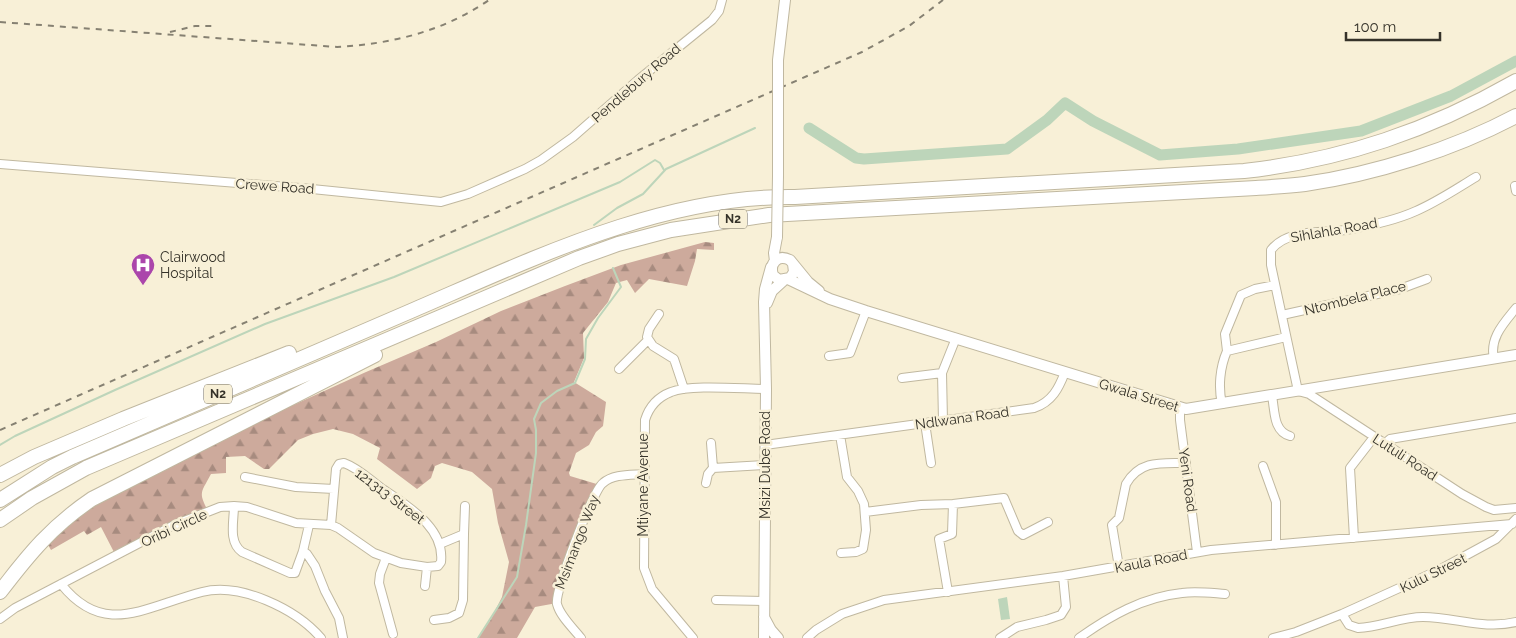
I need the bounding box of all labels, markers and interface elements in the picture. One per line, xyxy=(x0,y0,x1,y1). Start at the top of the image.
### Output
scale bar xyxy=(1346,10,1440,42)
text: 100 m xyxy=(1354,18,1396,36)
street label: Pendlebury Road xyxy=(589,40,683,126)
street label: Crewe Road xyxy=(235,175,315,197)
road number: N2 xyxy=(719,210,747,228)
street label: Sihlahla Road xyxy=(1289,214,1379,246)
place label: Clairwood Hospital xyxy=(160,249,226,281)
hospital icon: Clairwood Hospital xyxy=(130,252,156,286)
street label: Ntombela Place xyxy=(1302,278,1408,318)
street label: Gwala Street xyxy=(1097,375,1181,415)
road number: N2 xyxy=(204,384,232,404)
street label: Ndlwana Road xyxy=(914,403,1010,433)
street label: Msizi Dube Road xyxy=(757,411,773,519)
street label: Lutuli Road xyxy=(1370,430,1440,484)
street label: Mtiyane Avenue xyxy=(635,433,651,537)
street label: Yeni Road xyxy=(1176,447,1200,513)
street label: 121313 Street xyxy=(352,465,428,527)
street label: Msimango Way xyxy=(552,492,602,591)
street label: Oribi Circle xyxy=(139,506,209,550)
street label: Kaula Road xyxy=(1113,546,1189,576)
street label: Kulu Street xyxy=(1397,550,1469,596)

